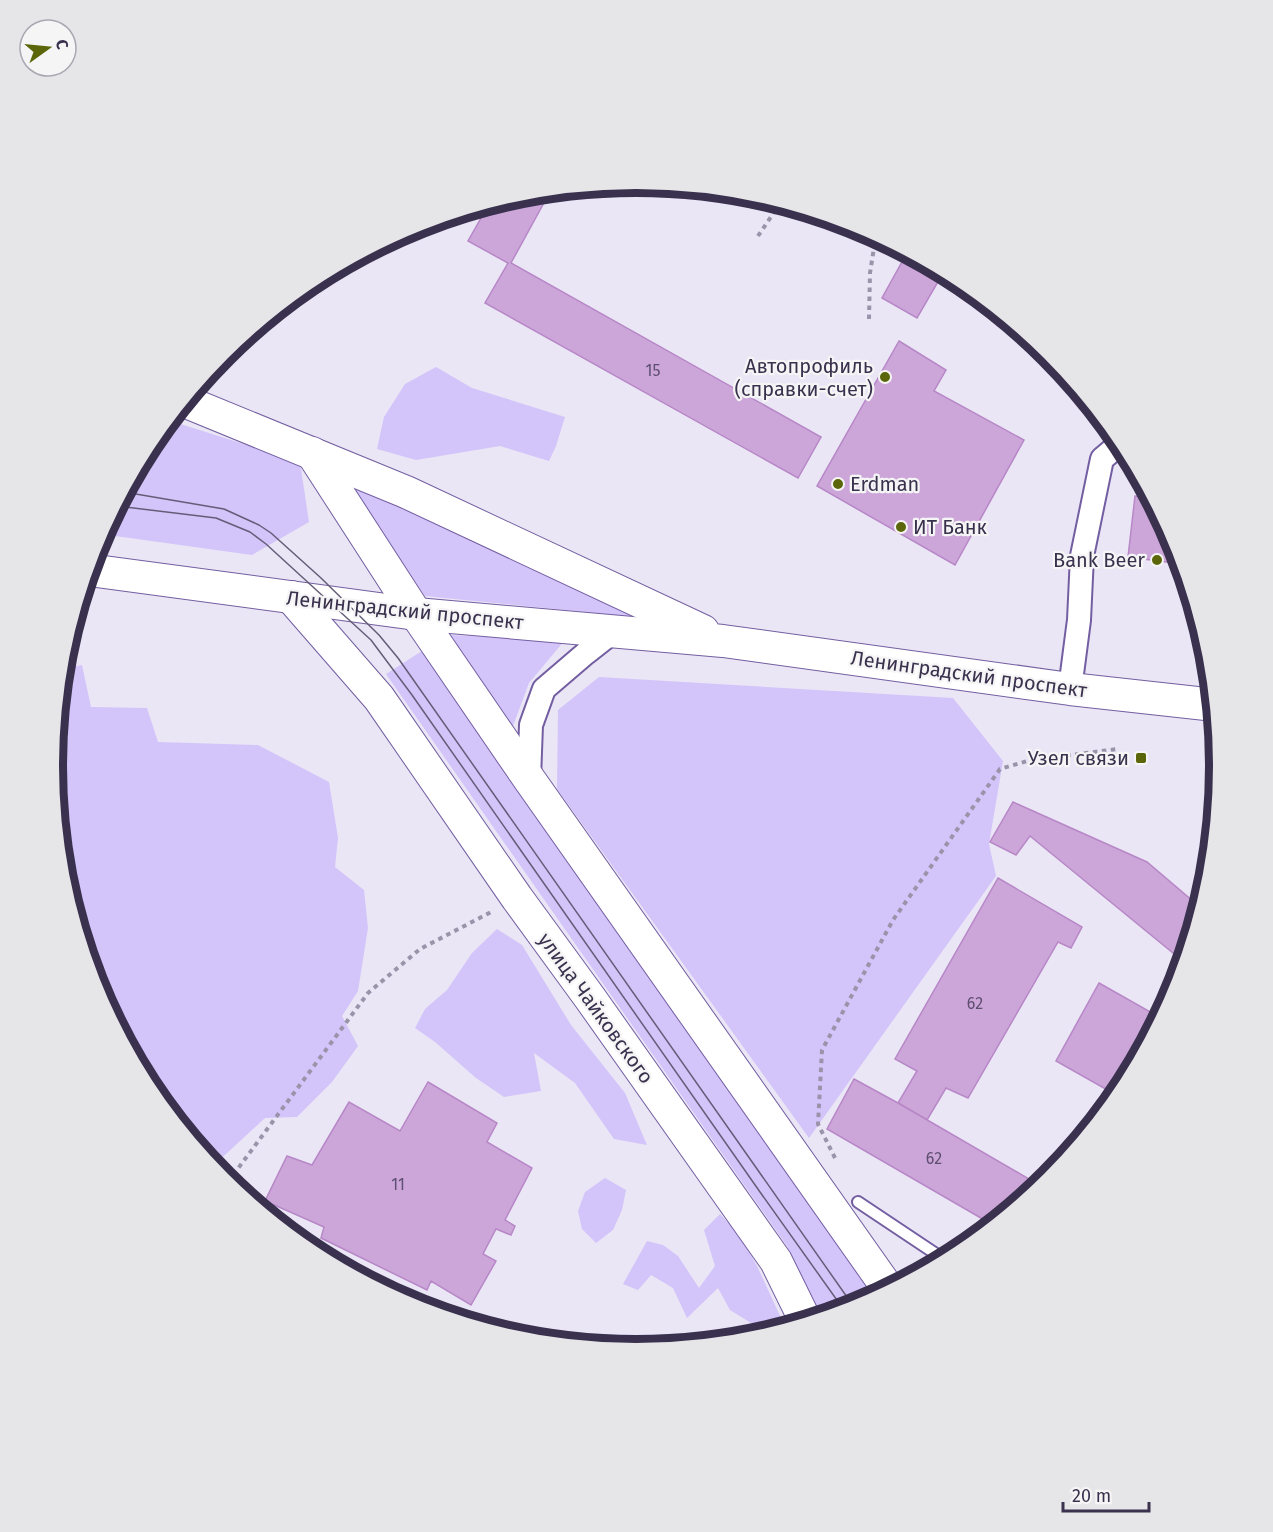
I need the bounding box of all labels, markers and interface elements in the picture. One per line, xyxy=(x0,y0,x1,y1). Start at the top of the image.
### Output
north arrow xyxy=(18,18,78,78)
text: С xyxy=(52,37,73,52)
place label: Автопрофиль (справки-счет) xyxy=(734,354,873,401)
house number: 15 xyxy=(646,361,660,380)
marker: Автопрофиль (справки-счет) xyxy=(878,370,892,384)
place label: Erdman xyxy=(850,472,919,496)
marker: Erdman xyxy=(831,477,845,491)
place label: ИТ Банк xyxy=(913,515,988,539)
marker: ИТ Банк xyxy=(894,520,908,534)
place label: Bank Beer xyxy=(1053,548,1145,572)
marker: Bank Beer xyxy=(1150,553,1164,567)
street label: Ленинградский проспект xyxy=(285,586,526,634)
street label: Ленинградский проспект xyxy=(849,646,1090,703)
place label: Узел связи xyxy=(1028,746,1129,770)
marker: Узел связи xyxy=(1134,751,1148,765)
street label: улица Чайковского xyxy=(533,928,659,1088)
house number: 62 xyxy=(967,994,983,1013)
house number: 62 xyxy=(926,1149,942,1168)
house number: 11 xyxy=(391,1175,405,1194)
scale bar xyxy=(1063,1475,1148,1513)
text: 20 m xyxy=(1072,1485,1111,1507)

